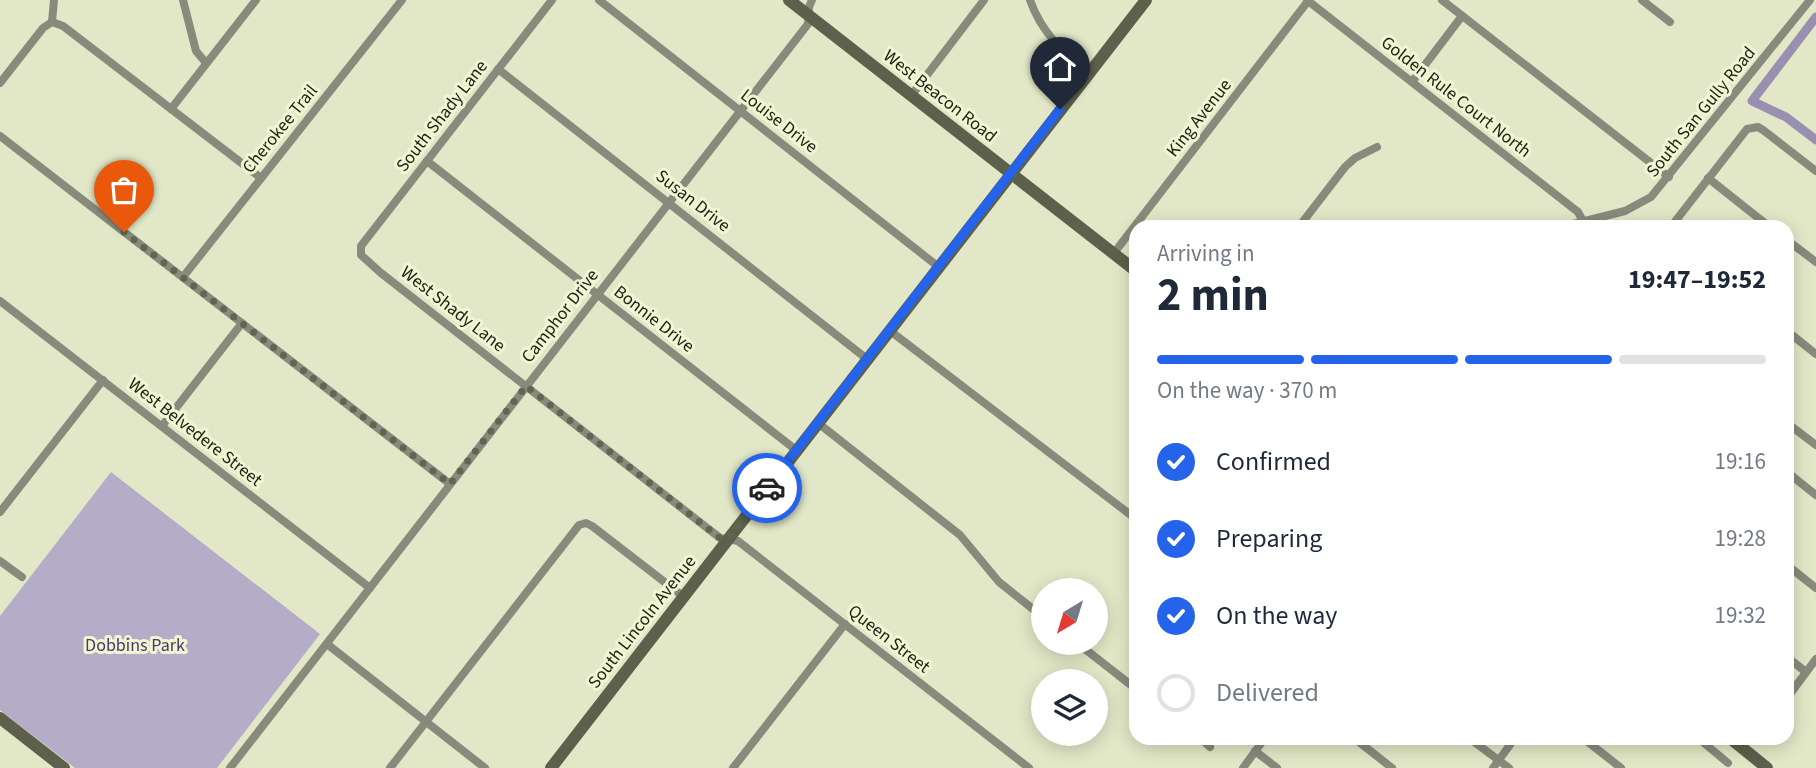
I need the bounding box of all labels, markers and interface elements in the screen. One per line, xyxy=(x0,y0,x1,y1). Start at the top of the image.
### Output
street label: Golden Rule Court North xyxy=(1376,30,1536,164)
pin xyxy=(1030,37,1090,109)
street label: South San Gully Road xyxy=(1640,41,1762,183)
street label: West Beacon Road xyxy=(878,44,1002,148)
icon: home xyxy=(1041,48,1079,86)
street label: South Shady Lane xyxy=(390,55,494,177)
street label: King Avenue xyxy=(1161,74,1237,162)
street label: Cherokee Trail xyxy=(236,79,324,179)
street label: Louise Drive xyxy=(735,83,823,159)
pin xyxy=(94,160,154,232)
street label: Susan Drive xyxy=(650,164,736,238)
icon: bag xyxy=(105,171,143,209)
text: Arriving in xyxy=(1157,237,1255,270)
street label: West Shady Lane xyxy=(395,260,511,358)
text: 19:47–19:52 xyxy=(1628,261,1766,298)
text: 2 min xyxy=(1157,263,1269,328)
street label: Camphor Drive xyxy=(515,264,605,368)
street label: Bonnie Drive xyxy=(608,280,700,358)
street label: West Belvedere Street xyxy=(123,372,267,492)
text: On the way · 370 m xyxy=(1157,374,1337,407)
icon: check xyxy=(1157,443,1195,481)
text: Confirmed xyxy=(1216,443,1331,480)
text: 19:16 xyxy=(1715,445,1766,478)
courier xyxy=(732,453,802,523)
icon: car xyxy=(748,469,786,507)
icon: check xyxy=(1157,520,1195,558)
text: Preparing xyxy=(1216,520,1322,557)
text: 19:28 xyxy=(1715,522,1766,555)
street label: South Lincoln Avenue xyxy=(582,550,702,694)
north arrow xyxy=(1031,578,1108,654)
map controls xyxy=(1031,578,1108,746)
icon: check xyxy=(1157,597,1195,635)
text: On the way xyxy=(1216,597,1337,634)
street label: Queen Street xyxy=(843,599,935,679)
text: 19:32 xyxy=(1715,599,1766,632)
park label: Dobbins Park xyxy=(85,633,185,658)
button: layers xyxy=(1031,669,1108,746)
text: Delivered xyxy=(1216,674,1319,711)

